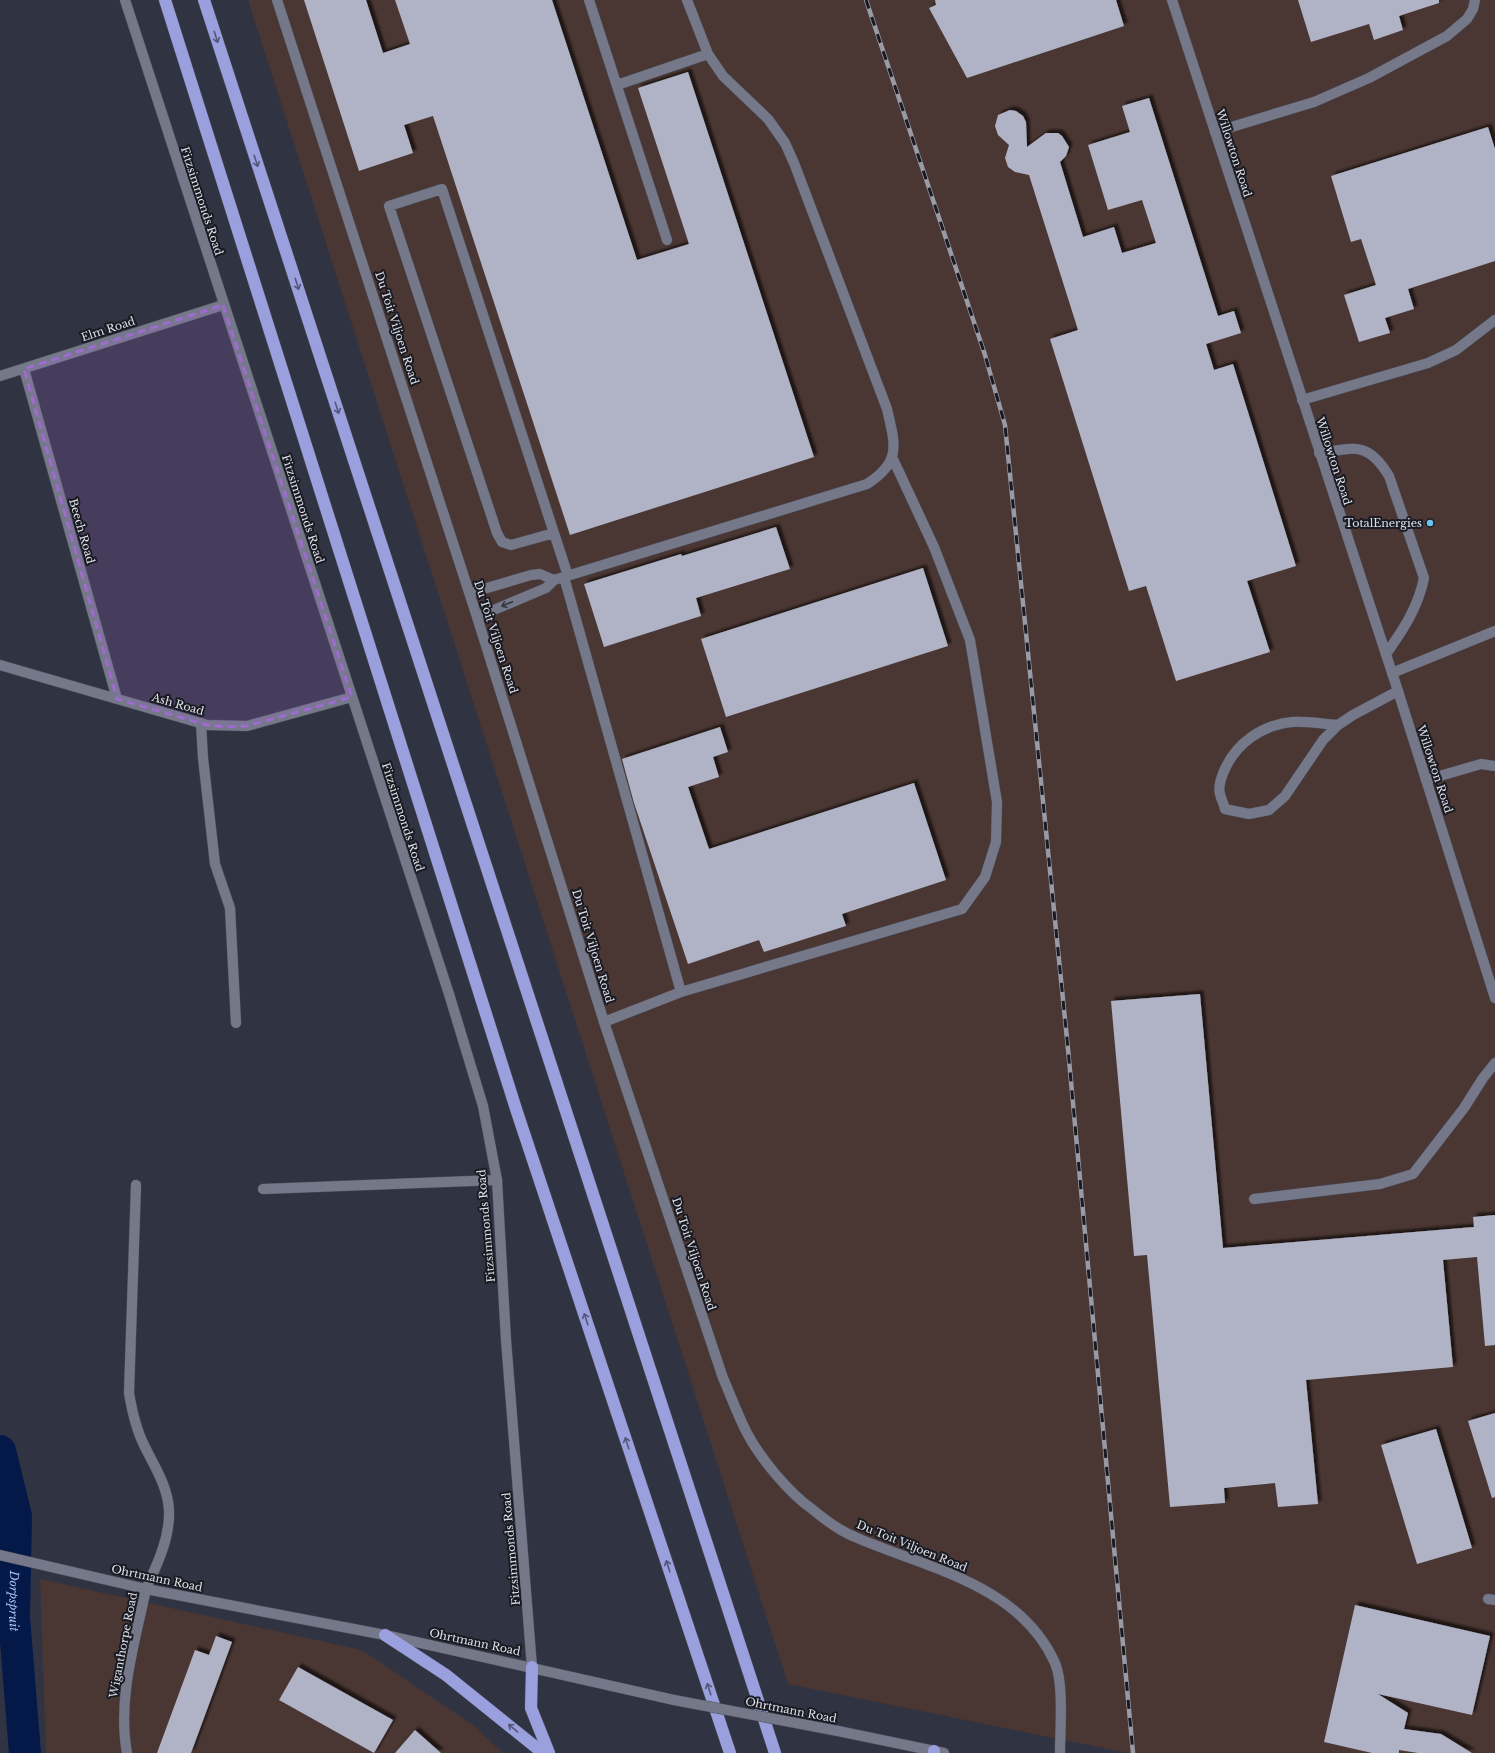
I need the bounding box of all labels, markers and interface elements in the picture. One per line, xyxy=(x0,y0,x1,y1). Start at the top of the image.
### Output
one-way arrow xyxy=(213,30,220,43)
street label: Willowton Road xyxy=(1213,106,1255,199)
street label: Fitzsimmonds Road xyxy=(178,145,226,258)
one-way arrow xyxy=(253,154,261,166)
street label: Du Toit Viljoen Road xyxy=(372,270,422,387)
one-way arrow xyxy=(294,278,301,291)
street label: Elm Road xyxy=(79,314,137,344)
one-way arrow xyxy=(334,401,341,414)
street label: Willowton Road xyxy=(1313,414,1355,507)
street label: Fitzsimmonds Road xyxy=(279,453,327,566)
street label: Beech Road xyxy=(66,497,98,566)
place label: TotalEnergies xyxy=(1345,516,1422,530)
marker: TotalEnergies xyxy=(1425,518,1435,528)
street label: Du Toit Viljoen Road xyxy=(471,579,521,696)
one-way arrow xyxy=(502,601,514,608)
street label: Ash Road xyxy=(149,690,206,718)
street label: Willowton Road xyxy=(1414,722,1456,815)
street label: Fitzsimmonds Road xyxy=(379,761,427,874)
street label: Du Toit Viljoen Road xyxy=(569,888,617,1005)
street label: Fitzsimmonds Road xyxy=(474,1168,498,1283)
street label: Du Toit Viljoen Road xyxy=(669,1196,719,1313)
one-way arrow xyxy=(581,1314,589,1326)
one-way arrow xyxy=(622,1437,630,1449)
street label: Fitzsimmonds Road xyxy=(499,1491,523,1606)
street label: Du Toit Viljoen Road xyxy=(855,1517,970,1575)
one-way arrow xyxy=(663,1560,671,1572)
street label: Ohrtmann Road xyxy=(110,1562,204,1595)
water label: Dorpspruit xyxy=(6,1569,23,1633)
street label: Wiganthorpe Road xyxy=(106,1590,140,1700)
street label: Ohrtmann Road xyxy=(428,1626,522,1659)
one-way arrow xyxy=(704,1684,712,1696)
street label: Ohrtmann Road xyxy=(744,1694,838,1726)
one-way arrow xyxy=(508,1724,519,1733)

